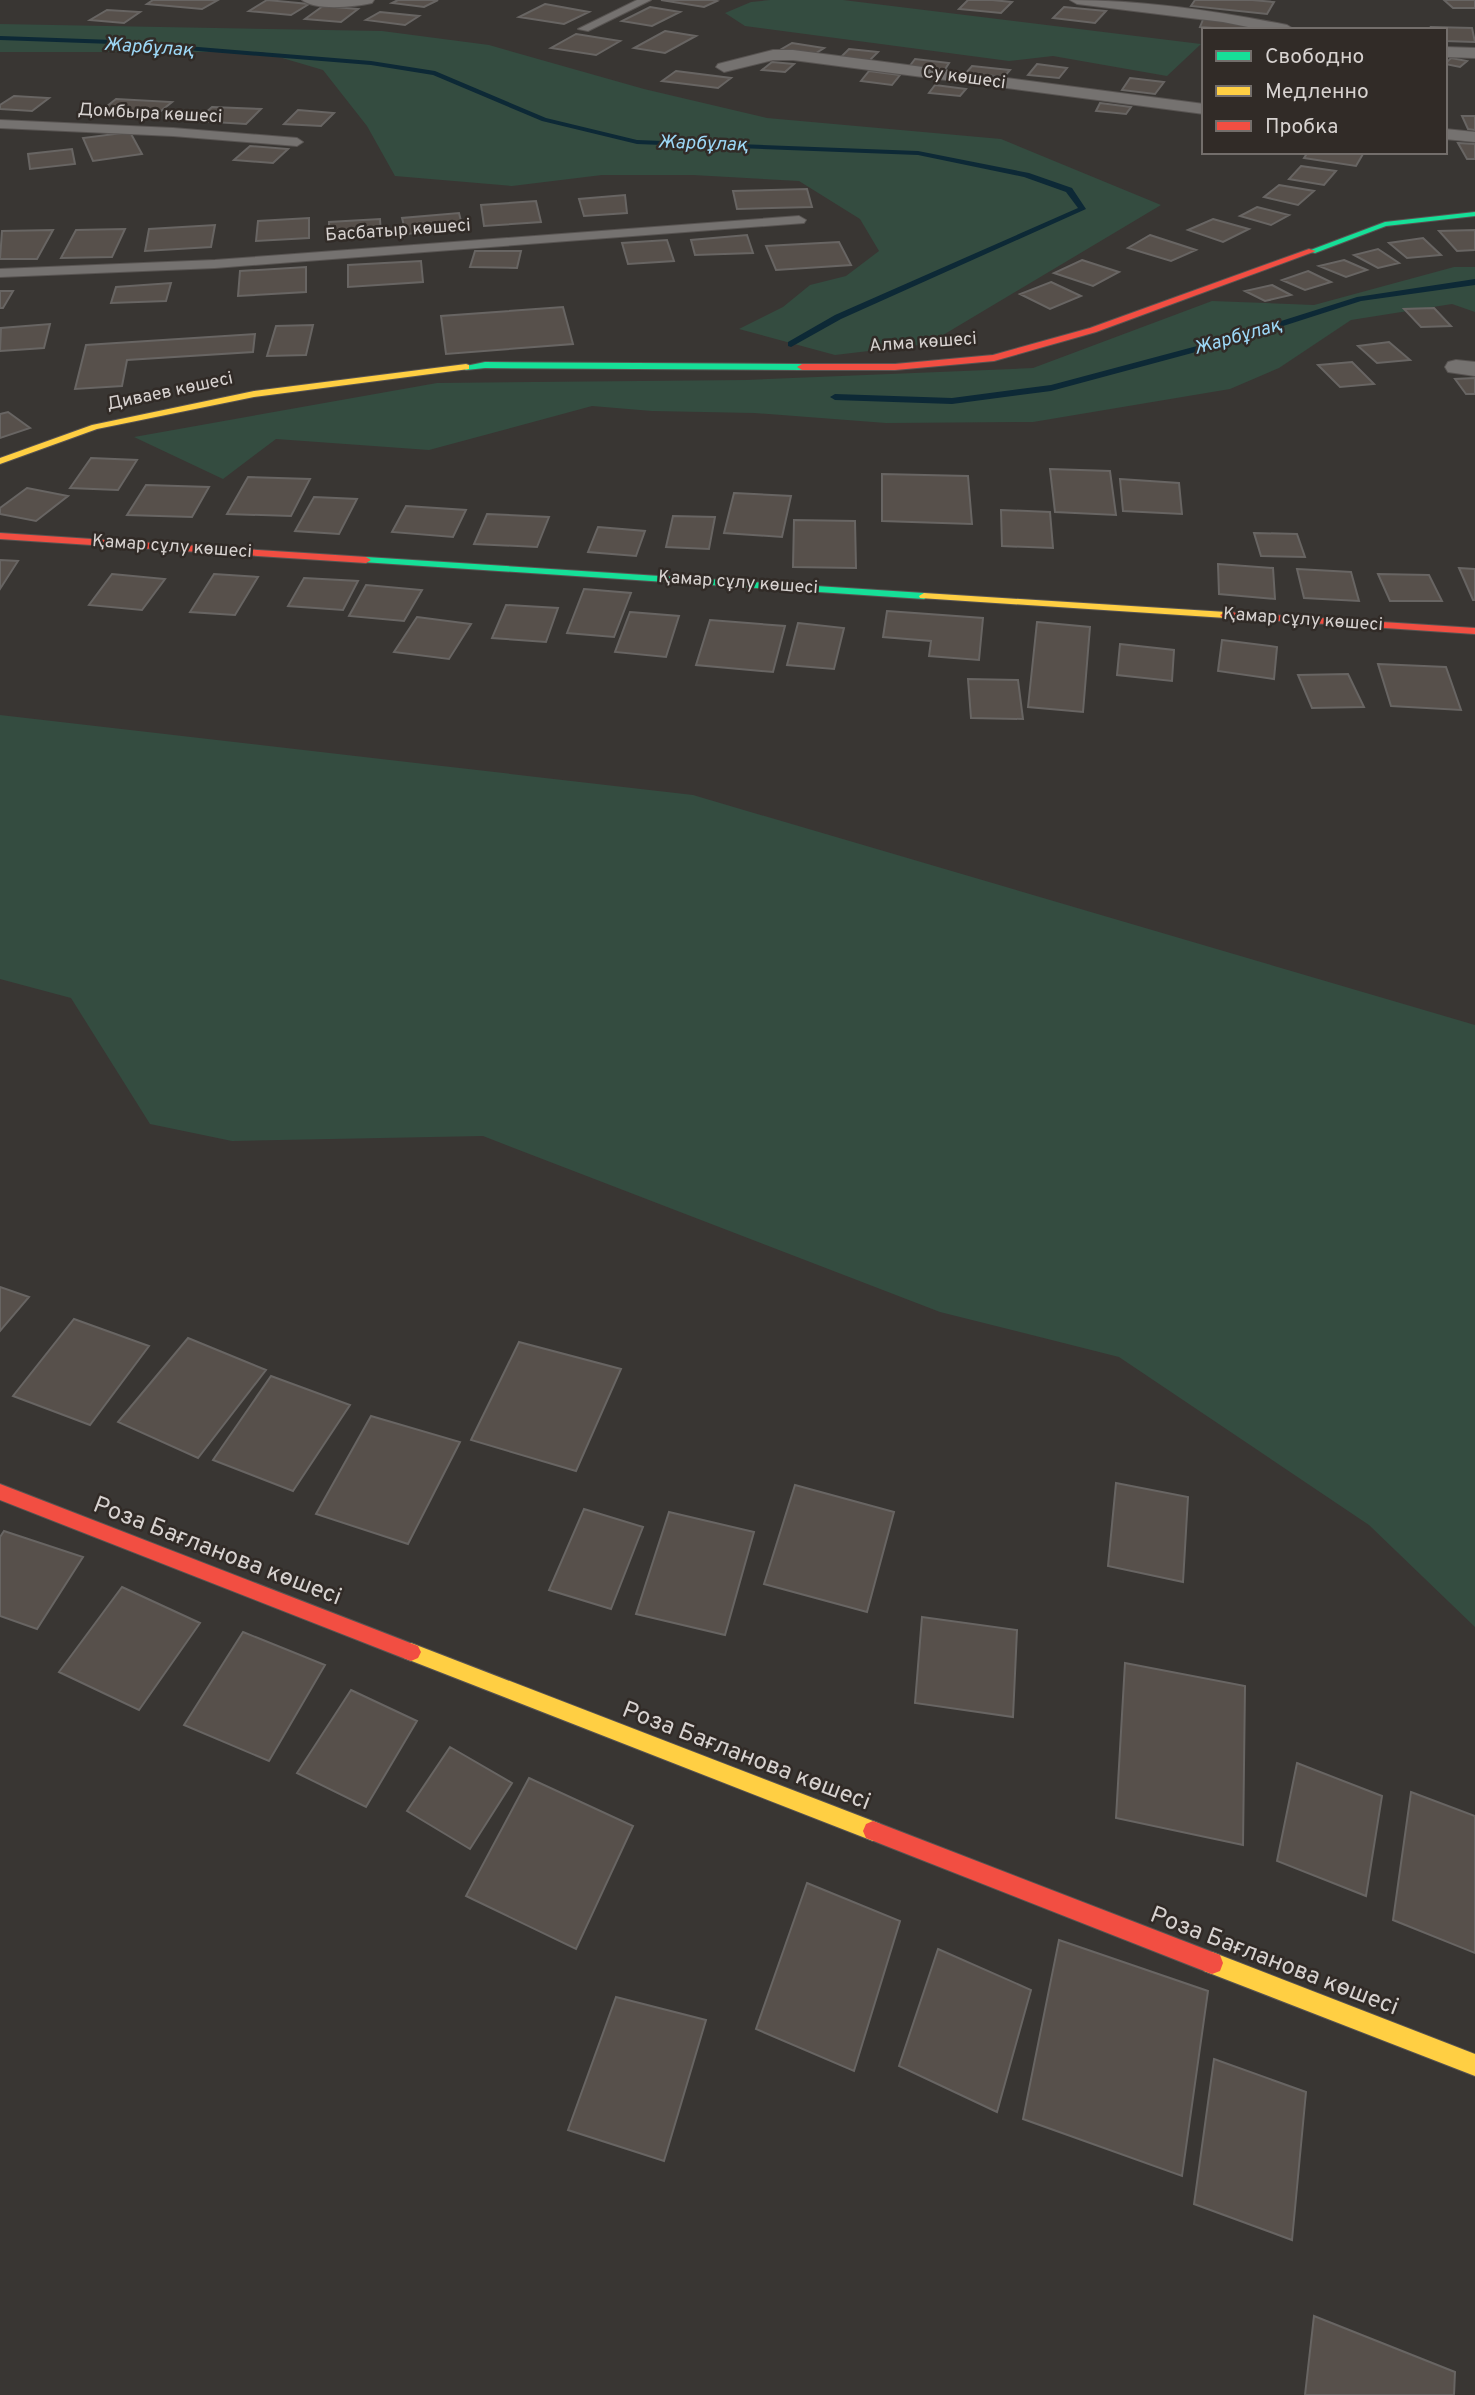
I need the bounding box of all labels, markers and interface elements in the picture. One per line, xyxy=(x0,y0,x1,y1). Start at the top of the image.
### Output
legend xyxy=(1202,28,1447,154)
water label: Жарбұлақ xyxy=(103,33,195,63)
text: Свободно xyxy=(1265,44,1364,71)
street label: Су көшесі xyxy=(921,61,1007,95)
text: Медленно xyxy=(1265,79,1369,106)
street label: Домбыра көшесі xyxy=(77,99,223,129)
text: Пробка xyxy=(1265,114,1338,141)
water label: Жарбұлақ xyxy=(657,130,749,158)
street label: Басбатыр көшесі xyxy=(324,214,472,248)
water label: Жарбұлақ xyxy=(1191,313,1285,361)
street label: Алма көшесі xyxy=(868,328,978,358)
street label: Диваев көшесі xyxy=(105,367,235,417)
street label: Қамар сұлу көшесі xyxy=(91,530,253,564)
street label: Қамар сұлу көшесі xyxy=(657,566,819,600)
street label: Қамар сұлу көшесі xyxy=(1222,603,1384,637)
street label: Роза Бағланова көшесі xyxy=(89,1491,345,1613)
street label: Роза Бағланова көшесі xyxy=(618,1696,874,1818)
street label: Роза Бағланова көшесі xyxy=(1146,1901,1402,2023)

